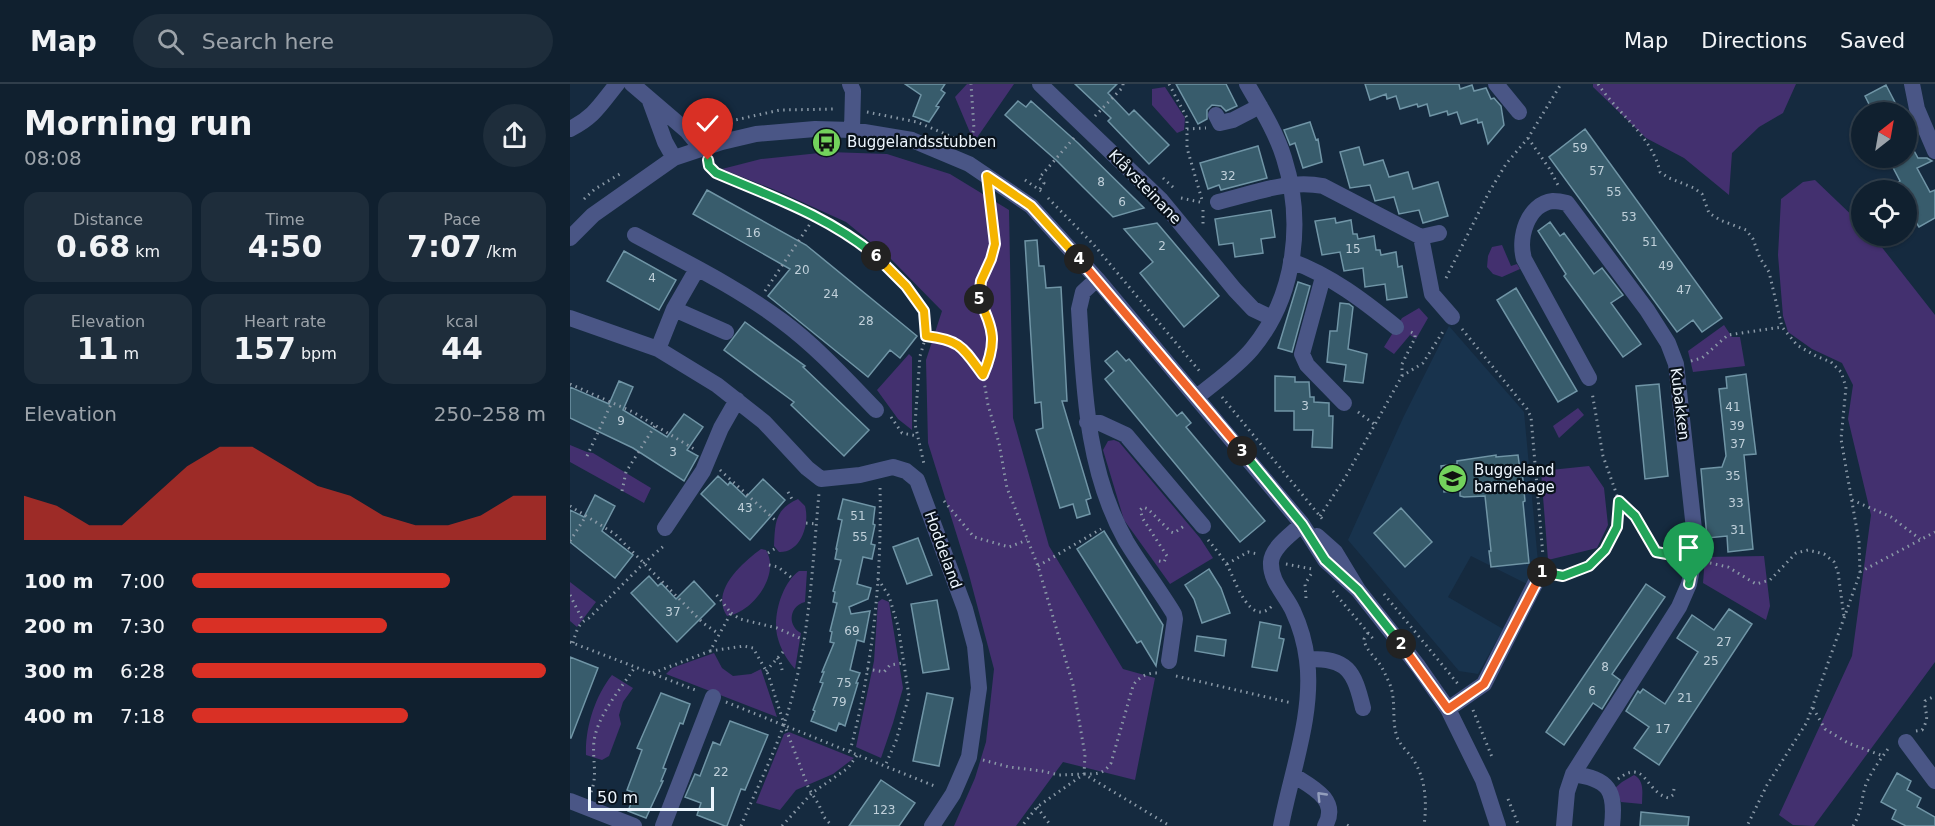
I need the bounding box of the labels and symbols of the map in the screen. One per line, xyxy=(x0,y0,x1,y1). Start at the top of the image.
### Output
pin xyxy=(682,98,733,160)
north arrow xyxy=(1851,102,1917,168)
bus stop icon: Buggelandsstubben xyxy=(810,126,842,158)
place label: Buggelandsstubben xyxy=(847,133,996,151)
house number: 59 xyxy=(1572,141,1588,155)
street label: Klåvsteinane xyxy=(1105,146,1185,228)
house number: 57 xyxy=(1589,164,1605,178)
house number: 32 xyxy=(1220,169,1236,183)
house number: 8 xyxy=(1097,175,1105,189)
house number: 55 xyxy=(1606,185,1622,199)
house number: 6 xyxy=(1118,195,1126,209)
house number: 53 xyxy=(1621,210,1637,224)
house number: 16 xyxy=(745,226,761,240)
house number: 51 xyxy=(1642,235,1658,249)
house number: 2 xyxy=(1158,239,1166,253)
pin: 6 xyxy=(861,241,891,271)
house number: 15 xyxy=(1345,242,1361,256)
pin: 4 xyxy=(1064,244,1094,274)
house number: 49 xyxy=(1658,259,1674,273)
house number: 20 xyxy=(794,263,810,277)
house number: 4 xyxy=(648,271,656,285)
house number: 47 xyxy=(1676,283,1692,297)
pin: 5 xyxy=(964,284,994,314)
house number: 24 xyxy=(823,287,839,301)
house number: 28 xyxy=(858,314,874,328)
street label: Kubakken xyxy=(1667,367,1693,441)
house number: 3 xyxy=(1301,399,1309,413)
house number: 41 xyxy=(1725,400,1741,414)
house number: 9 xyxy=(617,414,625,428)
house number: 39 xyxy=(1729,419,1745,433)
pin: 3 xyxy=(1227,436,1257,466)
house number: 37 xyxy=(1730,437,1746,451)
house number: 3 xyxy=(669,445,677,459)
place label: Buggeland barnehage xyxy=(1474,461,1555,496)
school or university icon: Buggeland barnehage xyxy=(1437,463,1469,495)
house number: 35 xyxy=(1725,469,1741,483)
house number: 33 xyxy=(1728,496,1744,510)
house number: 43 xyxy=(737,501,753,515)
house number: 51 xyxy=(850,509,866,523)
street label: Hoddeland xyxy=(921,509,965,591)
pin xyxy=(1663,522,1714,584)
house number: 31 xyxy=(1730,523,1746,537)
house number: 55 xyxy=(852,530,868,544)
pin: 1 xyxy=(1527,557,1557,587)
house number: 37 xyxy=(665,605,681,619)
house number: 69 xyxy=(844,624,860,638)
pin: 2 xyxy=(1386,629,1416,659)
house number: 27 xyxy=(1716,635,1732,649)
house number: 25 xyxy=(1703,654,1719,668)
house number: 8 xyxy=(1601,660,1609,674)
house number: 75 xyxy=(836,676,852,690)
house number: 6 xyxy=(1588,684,1596,698)
house number: 21 xyxy=(1677,691,1693,705)
house number: 79 xyxy=(831,695,847,709)
house number: 17 xyxy=(1655,722,1671,736)
house number: 22 xyxy=(713,765,729,779)
scale bar xyxy=(588,784,714,812)
one-way arrow xyxy=(1317,792,1328,802)
house number: 123 xyxy=(873,803,895,817)

